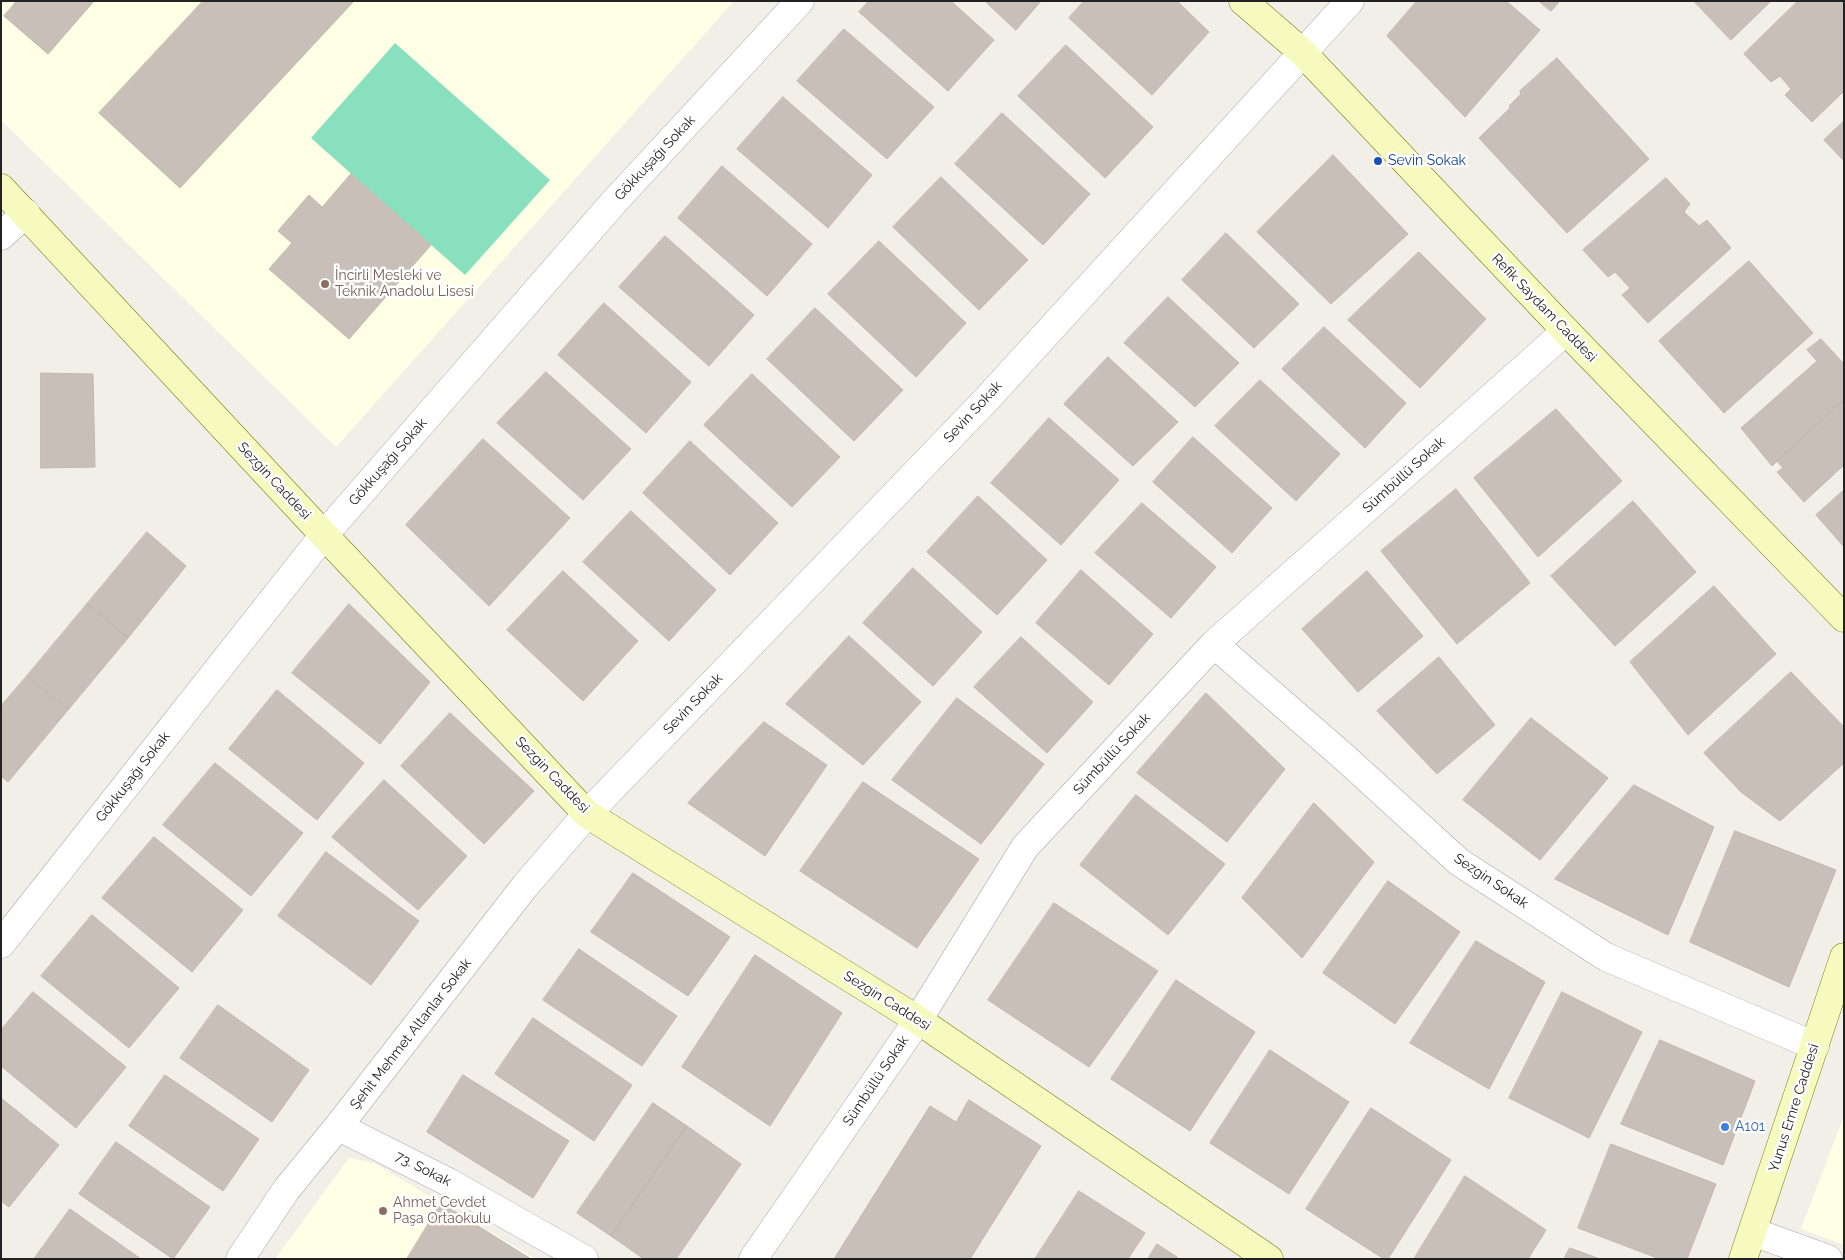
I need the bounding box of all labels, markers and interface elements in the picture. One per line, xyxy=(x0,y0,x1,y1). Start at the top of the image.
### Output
street label: Gökkuşağı Sokak xyxy=(611,112,699,204)
place label: Sevin Sokak xyxy=(1388,153,1466,169)
marker: Sevin Sokak xyxy=(1372,155,1384,167)
street label: Refik Saydam Caddesi xyxy=(1488,250,1600,366)
place label: İncirli Mesleki ve Teknik Anadolu Lisesi xyxy=(335,268,474,300)
marker: İncirli Mesleki ve Teknik Anadolu Lisesi xyxy=(319,278,331,290)
street label: Sevin Sokak xyxy=(940,378,1006,446)
street label: Gökkuşağı Sokak xyxy=(345,415,431,509)
street label: Sümbüllü Sokak xyxy=(1359,433,1449,517)
street label: Sezgin Caddesi xyxy=(234,439,314,523)
street label: Sevin Sokak xyxy=(660,670,726,738)
street label: Sümbüllü Sokak xyxy=(1070,710,1154,798)
street label: Gökkuşağı Sokak xyxy=(92,728,174,826)
street label: Sezgin Caddesi xyxy=(511,733,593,817)
street label: Sezgin Sokak xyxy=(1451,850,1531,912)
street label: Şehit Mehmet Altanlar Sokak xyxy=(347,955,475,1113)
street label: Sezgin Caddesi xyxy=(840,968,934,1034)
street label: Sümbüllü Sokak xyxy=(840,1033,912,1129)
street label: Yunus Emre Caddesi xyxy=(1765,1042,1823,1174)
place label: A101 xyxy=(1735,1119,1765,1135)
marker: A101 xyxy=(1719,1121,1731,1133)
street label: 73. Sokak xyxy=(392,1148,454,1190)
place label: Ahmet Cevdet Paşa Ortaokulu xyxy=(393,1195,491,1228)
marker: Ahmet Cevdet Paşa Ortaokulu xyxy=(377,1205,389,1217)

